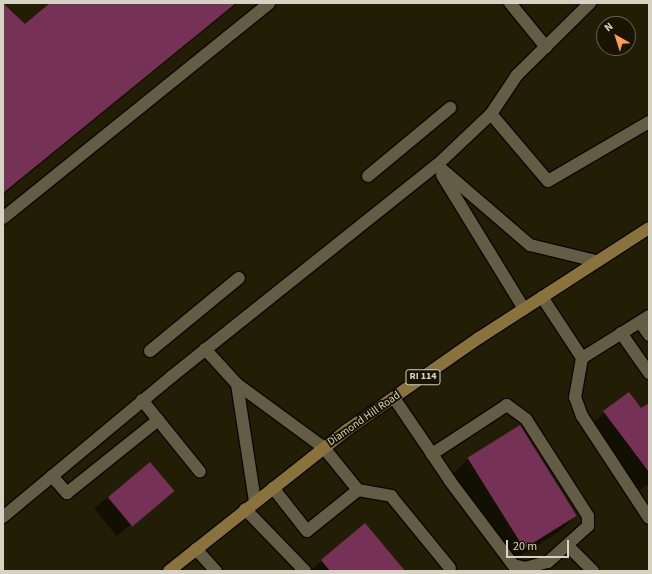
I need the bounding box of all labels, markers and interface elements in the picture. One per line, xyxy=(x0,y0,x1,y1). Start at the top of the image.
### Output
north arrow xyxy=(596,16,636,56)
text: N xyxy=(601,19,616,35)
road number: RI 114 xyxy=(405,369,441,385)
street label: Diamond Hill Road xyxy=(325,389,403,449)
scale bar xyxy=(508,532,571,558)
text: 20 m xyxy=(513,538,537,555)

